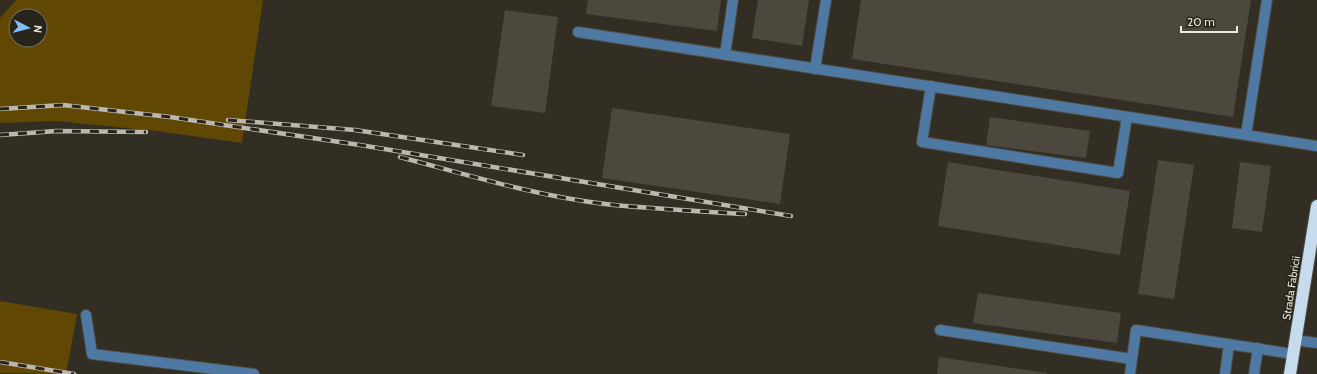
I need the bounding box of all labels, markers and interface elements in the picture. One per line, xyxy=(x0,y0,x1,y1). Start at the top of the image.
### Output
north arrow xyxy=(8,8,48,48)
scale bar xyxy=(1181,8,1237,34)
text: 20 m xyxy=(1187,14,1215,29)
text: N xyxy=(31,25,45,34)
street label: Strada Fabricii xyxy=(1279,255,1303,321)

